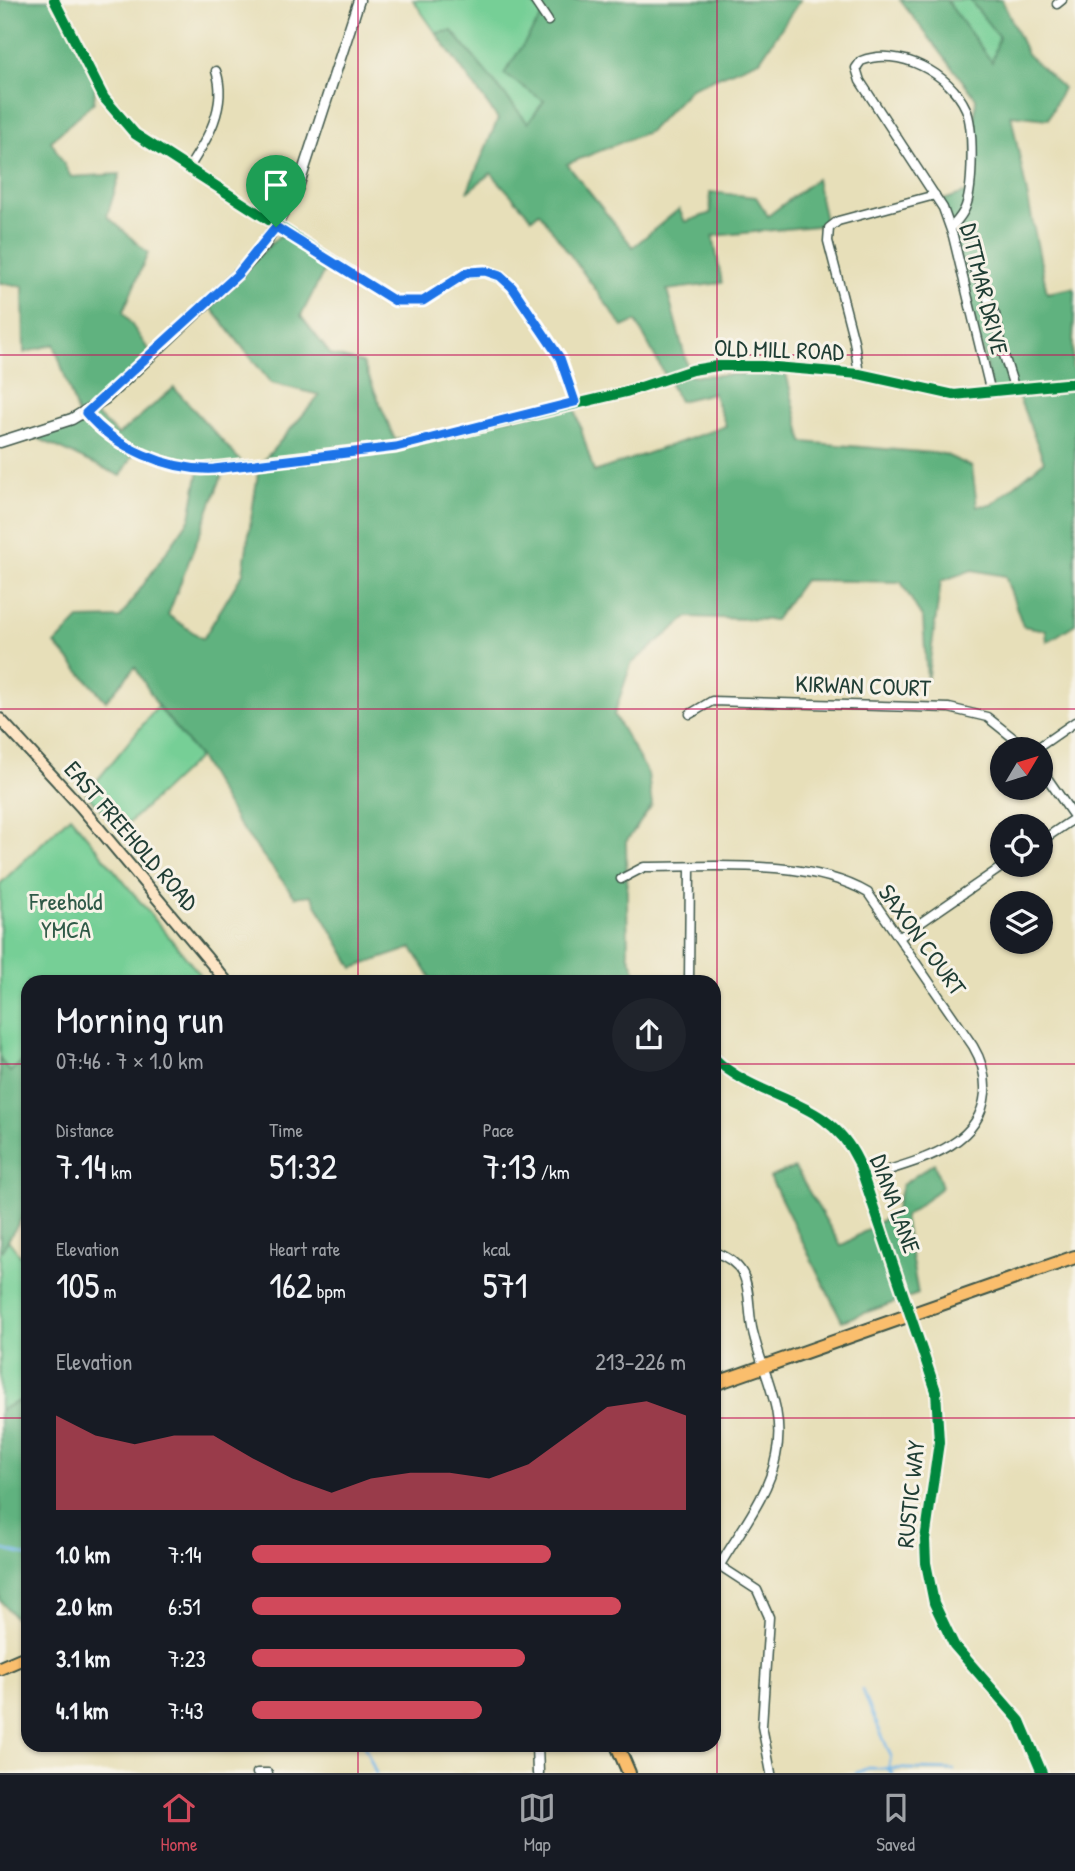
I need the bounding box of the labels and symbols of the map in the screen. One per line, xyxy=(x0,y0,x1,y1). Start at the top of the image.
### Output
pin xyxy=(246,155,306,227)
street label: DITTMAR DRIVE xyxy=(953,220,1017,358)
street label: OLD MILL ROAD xyxy=(714,331,845,367)
street label: KIRWAN COURT xyxy=(795,667,932,703)
north arrow xyxy=(990,737,1054,800)
street label: EAST FREEHOLD ROAD xyxy=(58,754,206,918)
street label: SAXON COURT xyxy=(871,877,975,1002)
park label: Freehold YMCA xyxy=(29,885,102,945)
street label: DIANA LANE xyxy=(863,1150,929,1258)
street label: RUSTIC WAY xyxy=(888,1438,932,1549)

